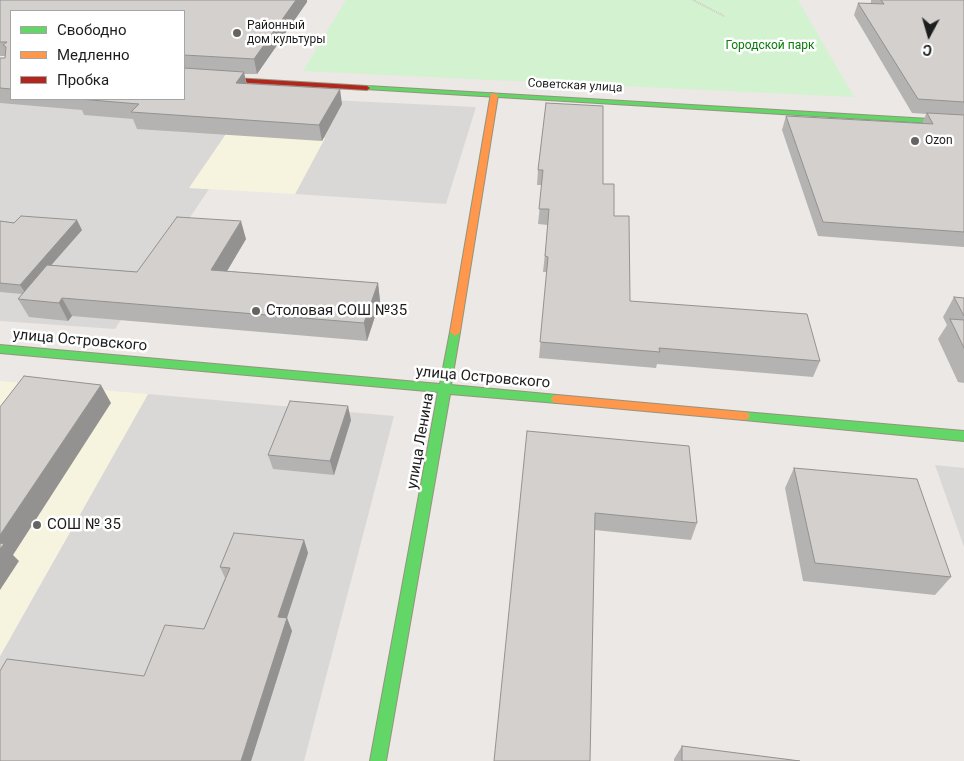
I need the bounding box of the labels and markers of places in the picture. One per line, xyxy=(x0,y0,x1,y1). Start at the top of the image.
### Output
place label: Районный дом культуры xyxy=(247,19,325,47)
marker: Районный дом культуры xyxy=(231,27,243,39)
place label: Ozon xyxy=(925,134,953,148)
marker: Ozon xyxy=(909,135,921,147)
place label: Столовая СОШ №35 xyxy=(266,302,407,320)
marker: Столовая СОШ №35 xyxy=(250,305,262,317)
place label: СОШ № 35 xyxy=(47,516,121,534)
marker: СОШ № 35 xyxy=(31,519,43,531)

